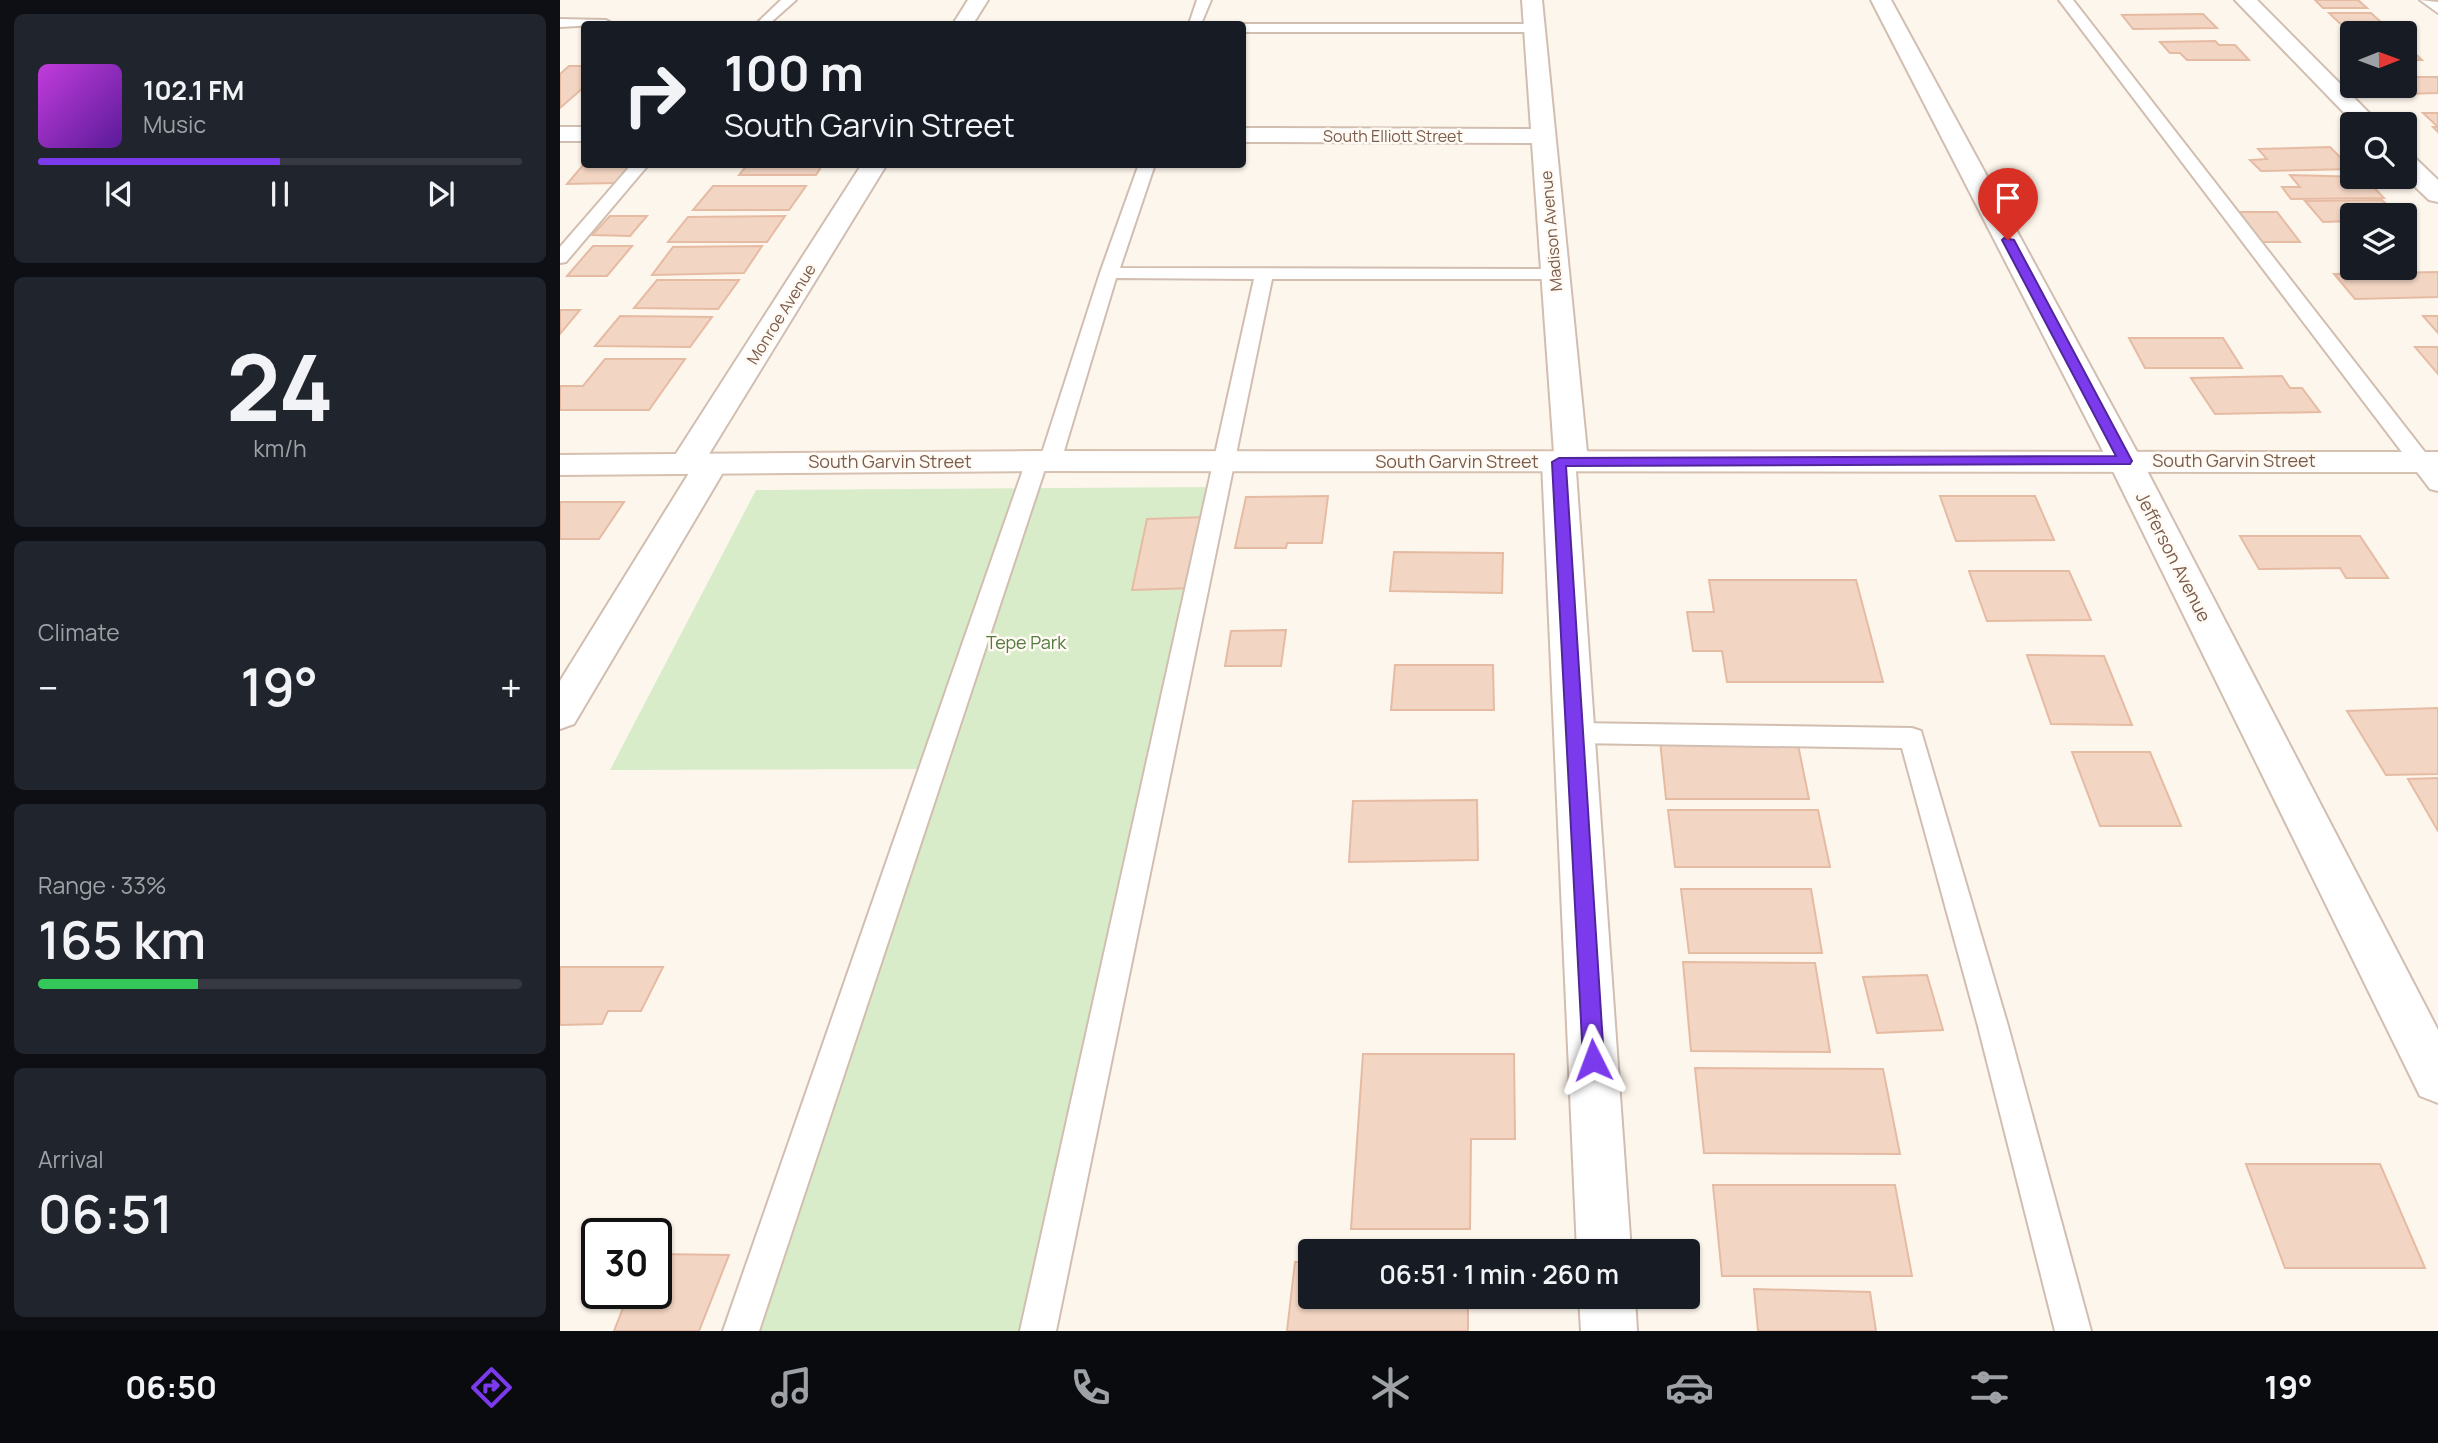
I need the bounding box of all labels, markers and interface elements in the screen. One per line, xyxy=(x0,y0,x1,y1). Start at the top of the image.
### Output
north arrow xyxy=(2340,21,2417,98)
map controls xyxy=(2340,21,2417,280)
text: 100 m xyxy=(724,39,864,106)
icon: right xyxy=(609,49,700,140)
text: 102.1 FM xyxy=(143,72,244,108)
text: South Garvin Street xyxy=(724,103,1015,147)
text: Music xyxy=(143,108,206,140)
button: search xyxy=(2340,112,2417,189)
street label: South Elliott Street xyxy=(1323,125,1463,147)
pin xyxy=(1978,168,2038,240)
street label: Madison Avenue xyxy=(1535,170,1567,292)
icon: previous xyxy=(100,175,138,213)
icon: pause xyxy=(261,175,299,213)
icon: next xyxy=(422,175,460,213)
icon: arrive xyxy=(1989,179,2027,217)
button: layers xyxy=(2340,203,2417,280)
street label: Monroe Avenue xyxy=(741,259,821,369)
text: 24 xyxy=(226,324,334,448)
text: km/h xyxy=(253,432,307,464)
street label: South Garvin Street xyxy=(2152,448,2316,472)
street label: South Garvin Street xyxy=(808,449,972,473)
street label: South Garvin Street xyxy=(1375,449,1539,473)
street label: Jefferson Avenue xyxy=(2131,487,2217,626)
text: Climate xyxy=(38,616,120,648)
park label: Tepe Park xyxy=(986,630,1067,654)
text: 19° xyxy=(240,651,318,722)
text: − xyxy=(38,661,59,713)
text: + xyxy=(500,661,522,713)
text: Range · 33% xyxy=(38,869,167,901)
text: 165 km xyxy=(38,904,206,975)
position arrow xyxy=(1556,1023,1630,1097)
text: Arrival xyxy=(38,1143,104,1175)
text: 06:51 xyxy=(38,1178,173,1249)
speed limit sign: 30 xyxy=(581,1218,672,1309)
text: 06:51 · 1 min · 260 m xyxy=(1379,1256,1619,1292)
icon: directions xyxy=(467,1363,516,1412)
icon: music xyxy=(767,1363,816,1412)
icon: phone xyxy=(1066,1363,1115,1412)
icon: climate xyxy=(1366,1363,1415,1412)
icon: car xyxy=(1665,1363,1714,1412)
icon: filters xyxy=(1965,1363,2014,1412)
text: 06:50 xyxy=(125,1365,217,1409)
text: 19° xyxy=(2264,1365,2313,1409)

